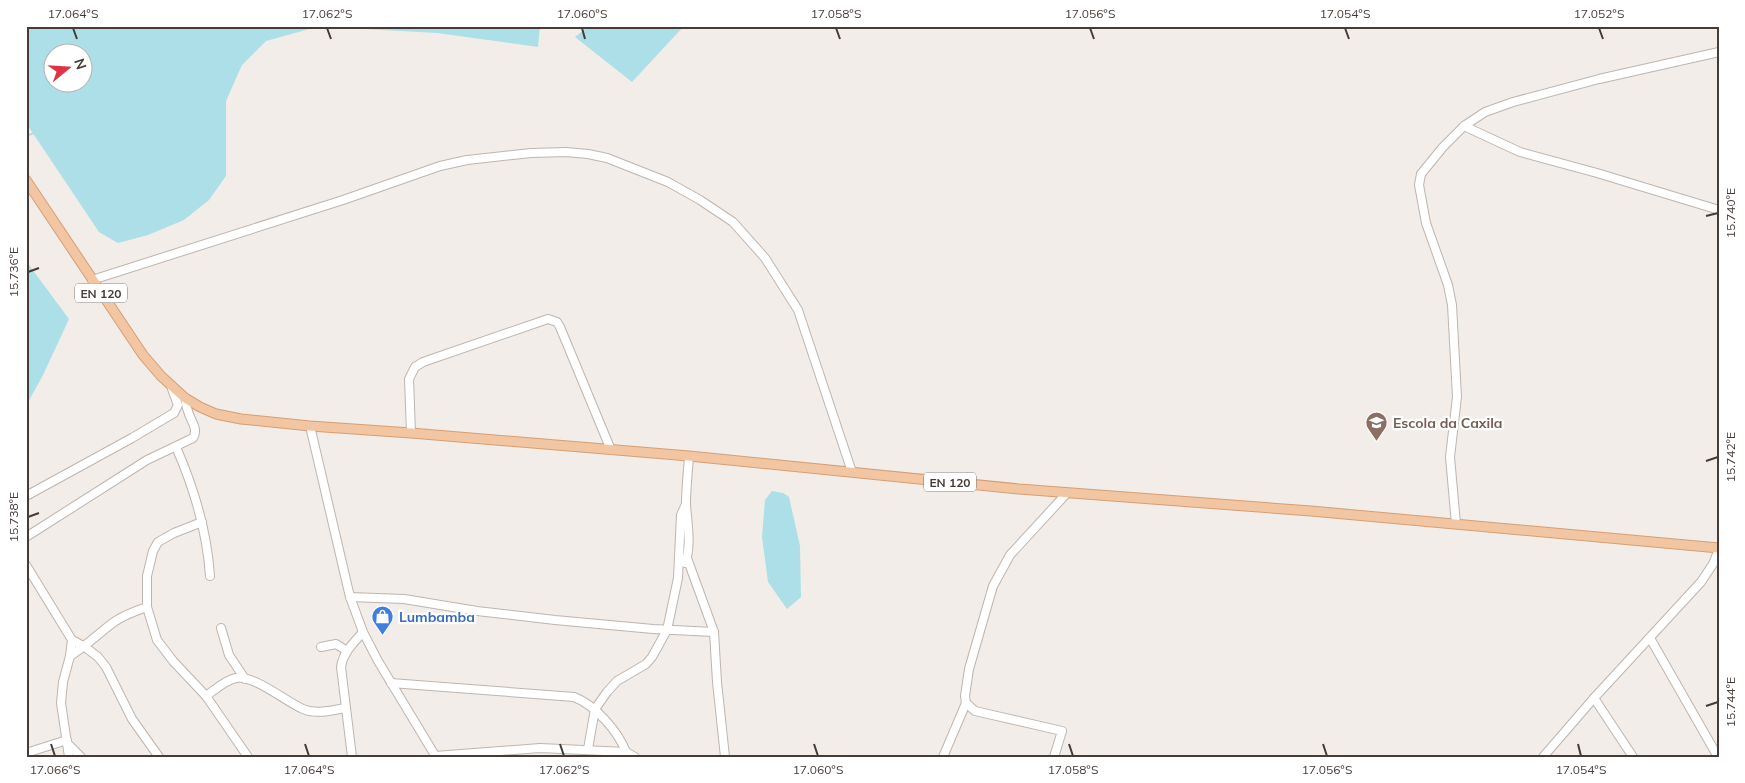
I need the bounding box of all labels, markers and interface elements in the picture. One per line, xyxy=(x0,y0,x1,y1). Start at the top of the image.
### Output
text: 17.064°S xyxy=(48,6,98,21)
text: 17.062°S xyxy=(302,6,352,21)
text: 17.060°S xyxy=(557,6,607,21)
text: 17.058°S xyxy=(811,6,861,21)
text: 17.056°S xyxy=(1065,6,1115,21)
text: 17.054°S xyxy=(1320,6,1370,21)
text: 17.052°S xyxy=(1574,6,1624,21)
north arrow xyxy=(42,42,92,92)
text: N xyxy=(70,56,91,72)
text: 15.740°E xyxy=(1723,188,1738,238)
text: 15.736°E xyxy=(6,247,21,297)
road number: EN 120 xyxy=(75,284,127,302)
school or university icon: Escola da Caxila xyxy=(1365,411,1389,442)
place label: Escola da Caxila xyxy=(1393,414,1503,432)
text: 15.742°E xyxy=(1723,432,1738,482)
road number: EN 120 xyxy=(924,472,976,492)
text: 15.738°E xyxy=(6,492,21,542)
shop icon: Lumbamba xyxy=(371,605,395,636)
place label: Lumbamba xyxy=(399,608,475,626)
text: 15.744°E xyxy=(1723,677,1738,727)
text: 17.066°S xyxy=(30,762,80,777)
text: 17.064°S xyxy=(284,762,334,777)
text: 17.062°S xyxy=(539,762,589,777)
text: 17.060°S xyxy=(793,762,843,777)
text: 17.058°S xyxy=(1048,762,1098,777)
text: 17.056°S xyxy=(1302,762,1352,777)
text: 17.054°S xyxy=(1556,762,1606,777)

